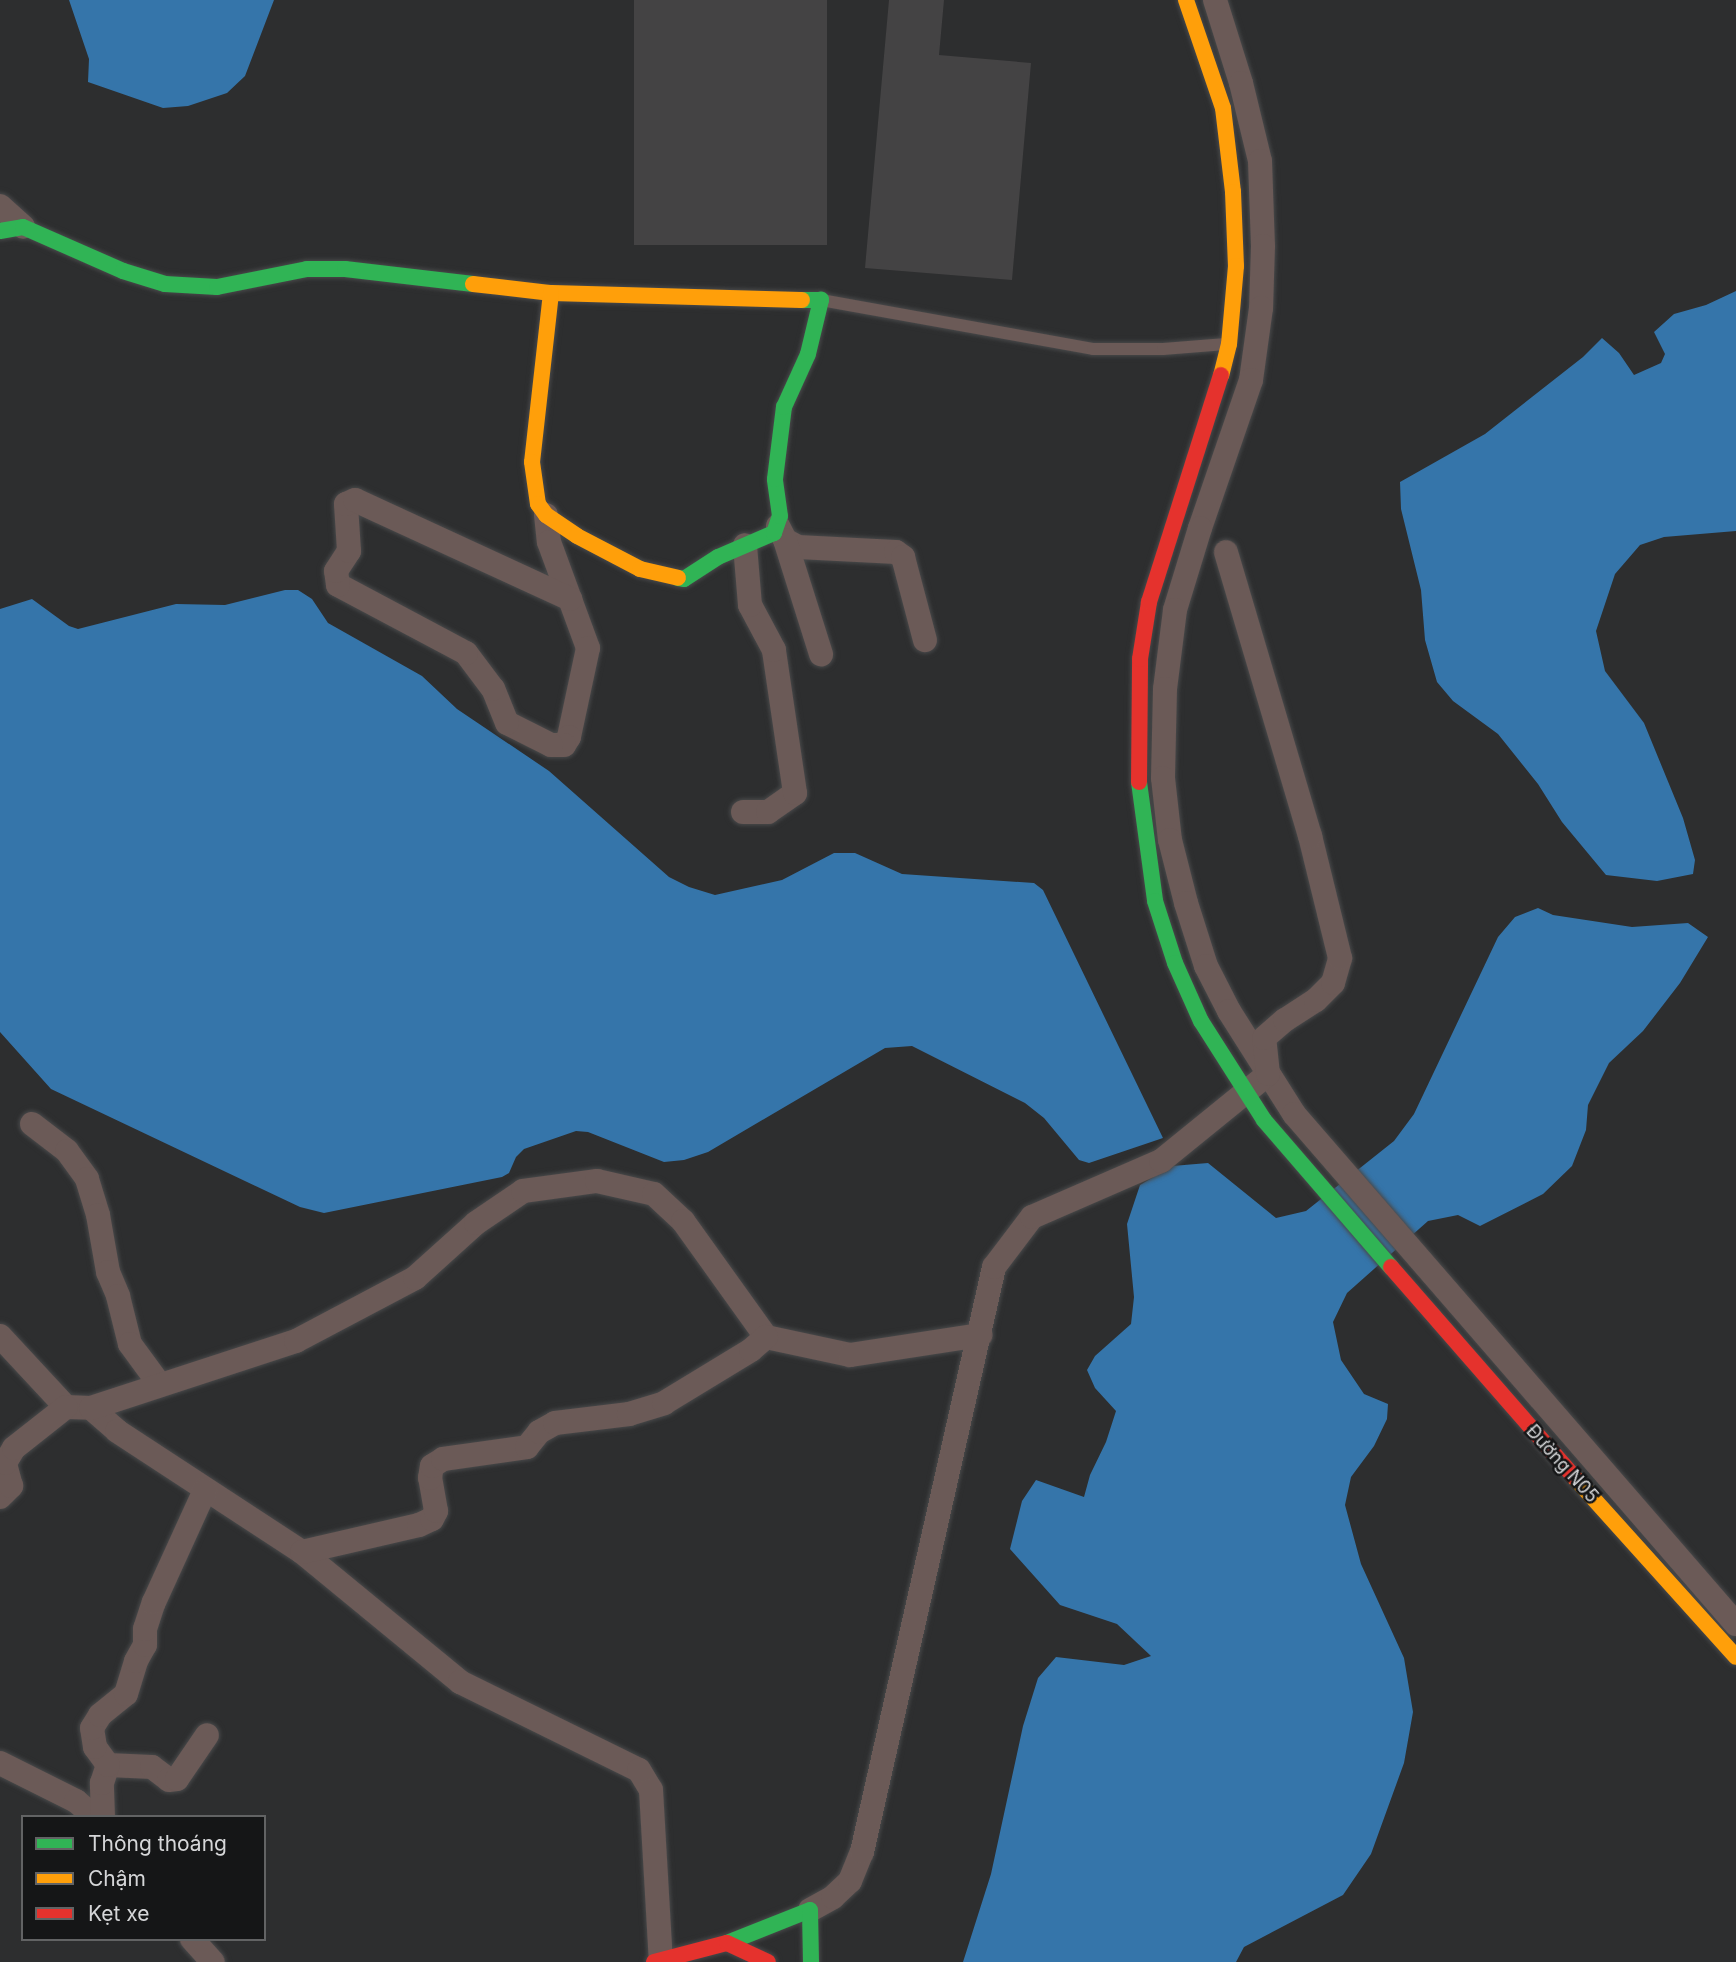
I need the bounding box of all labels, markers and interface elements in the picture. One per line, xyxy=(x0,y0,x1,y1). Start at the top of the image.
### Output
street label: Đường N05 xyxy=(1522,1421,1602,1507)
legend xyxy=(21,1815,266,1941)
text: Thông thoáng xyxy=(88,1831,227,1856)
text: Chậm xyxy=(88,1866,146,1891)
text: Kẹt xe xyxy=(88,1901,150,1926)

